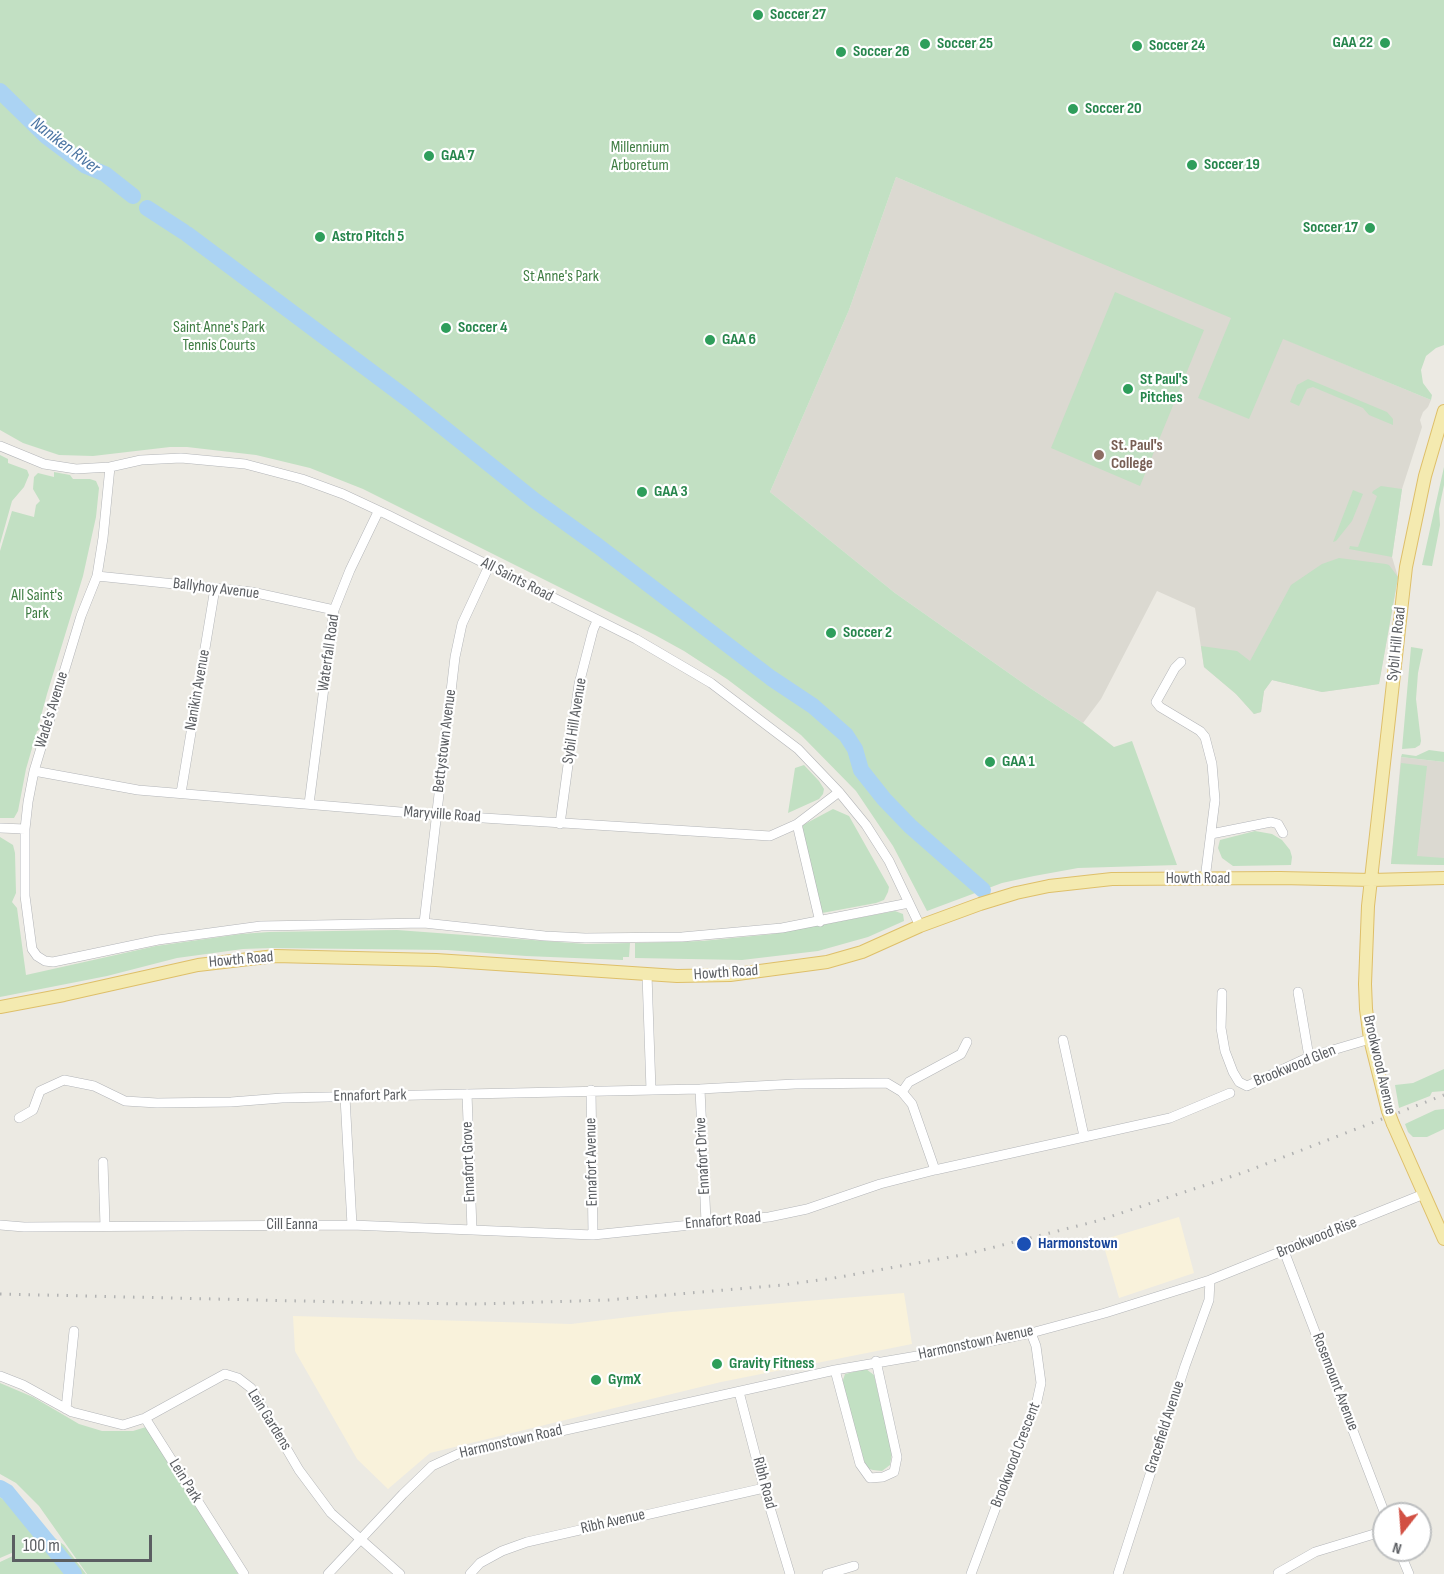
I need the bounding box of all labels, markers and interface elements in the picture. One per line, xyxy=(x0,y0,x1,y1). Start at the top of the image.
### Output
place label: Soccer 27 xyxy=(770,5,826,25)
marker: Soccer 27 xyxy=(751,8,765,22)
place label: GAA 22 xyxy=(1333,33,1373,53)
place label: Soccer 25 xyxy=(937,34,993,54)
place label: Soccer 24 xyxy=(1149,36,1205,56)
marker: GAA 22 xyxy=(1378,36,1392,50)
marker: Soccer 25 xyxy=(918,37,932,51)
marker: Soccer 24 xyxy=(1130,39,1144,53)
place label: Soccer 26 xyxy=(853,42,909,62)
marker: Soccer 26 xyxy=(834,45,848,59)
place label: Soccer 20 xyxy=(1085,99,1142,119)
marker: Soccer 20 xyxy=(1066,102,1080,116)
water label: Naniken River xyxy=(26,113,104,179)
park label: Millennium Arboretum xyxy=(611,138,669,176)
place label: GAA 7 xyxy=(441,146,474,166)
marker: GAA 7 xyxy=(422,149,436,163)
place label: Soccer 19 xyxy=(1204,155,1260,175)
marker: Soccer 19 xyxy=(1185,158,1199,172)
place label: Soccer 17 xyxy=(1303,218,1358,238)
marker: Soccer 17 xyxy=(1363,221,1377,235)
place label: Astro Pitch 5 xyxy=(332,227,404,247)
marker: Astro Pitch 5 xyxy=(313,230,327,244)
park label: St Anne's Park xyxy=(523,267,599,287)
park label: Saint Anne's Park Tennis Courts xyxy=(173,318,265,356)
place label: Soccer 4 xyxy=(458,318,507,338)
marker: Soccer 4 xyxy=(439,321,453,335)
place label: GAA 6 xyxy=(722,330,756,350)
marker: GAA 6 xyxy=(703,333,717,347)
place label: St Paul's Pitches xyxy=(1140,370,1188,408)
marker: St Paul's Pitches xyxy=(1121,382,1135,396)
place label: St. Paul's College xyxy=(1111,436,1163,474)
marker: St. Paul's College xyxy=(1092,448,1106,462)
place label: GAA 3 xyxy=(654,482,688,502)
marker: GAA 3 xyxy=(635,485,649,499)
street label: All Saints Road xyxy=(478,554,556,606)
street label: Ballyhoy Avenue xyxy=(172,574,260,604)
park label: All Saint's Park xyxy=(11,586,63,624)
street label: Sybil Hill Road xyxy=(1384,606,1410,682)
street label: Waterfall Road xyxy=(314,613,344,693)
place label: Soccer 2 xyxy=(843,623,892,643)
marker: Soccer 2 xyxy=(824,626,838,640)
street label: Nanikin Avenue xyxy=(181,648,215,732)
street label: Wade's Avenue xyxy=(31,669,73,751)
street label: Sybil Hill Avenue xyxy=(559,677,591,765)
street label: Bettystown Avenue xyxy=(429,688,461,794)
place label: GAA 1 xyxy=(1002,752,1035,772)
marker: GAA 1 xyxy=(983,755,997,769)
street label: Maryville Road xyxy=(403,803,481,827)
street label: Howth Road xyxy=(1166,869,1230,889)
street label: Howth Road xyxy=(208,948,274,972)
street label: Howth Road xyxy=(693,961,759,985)
street label: Brookwood Avenue xyxy=(1358,1013,1400,1117)
street label: Brookwood Glen xyxy=(1251,1041,1339,1091)
street label: Ennafort Park xyxy=(333,1086,407,1106)
street label: Ennafort Avenue xyxy=(582,1117,602,1207)
street label: Ennafort Drive xyxy=(691,1117,715,1195)
street label: Ennafort Grove xyxy=(458,1121,480,1203)
street label: Ennafort Road xyxy=(684,1208,762,1234)
street label: Brookwood Rise xyxy=(1274,1213,1360,1263)
street label: Cill Eanna xyxy=(266,1215,318,1235)
place label: Harmonstown xyxy=(1038,1234,1118,1254)
marker: Harmonstown xyxy=(1015,1235,1033,1253)
street label: Harmonstown Avenue xyxy=(917,1321,1035,1365)
street label: Rosemount Avenue xyxy=(1308,1330,1362,1434)
place label: Gravity Fitness xyxy=(729,1354,814,1374)
marker: Gravity Fitness xyxy=(710,1357,724,1371)
place label: GymX xyxy=(608,1370,641,1390)
marker: GymX xyxy=(589,1373,603,1387)
street label: Gracefield Avenue xyxy=(1141,1378,1189,1476)
street label: Lein Gardens xyxy=(243,1386,295,1454)
street label: Brookwood Crescent xyxy=(987,1400,1045,1510)
street label: Harmonstown Road xyxy=(458,1421,564,1463)
street label: Ribh Road xyxy=(748,1455,780,1511)
street label: Lein Park xyxy=(164,1456,206,1506)
north arrow xyxy=(1372,1502,1432,1562)
street label: Ribh Avenue xyxy=(579,1505,647,1539)
scale bar xyxy=(15,1523,154,1561)
text: 100 m xyxy=(23,1535,60,1556)
text: N xyxy=(1390,1537,1404,1558)

